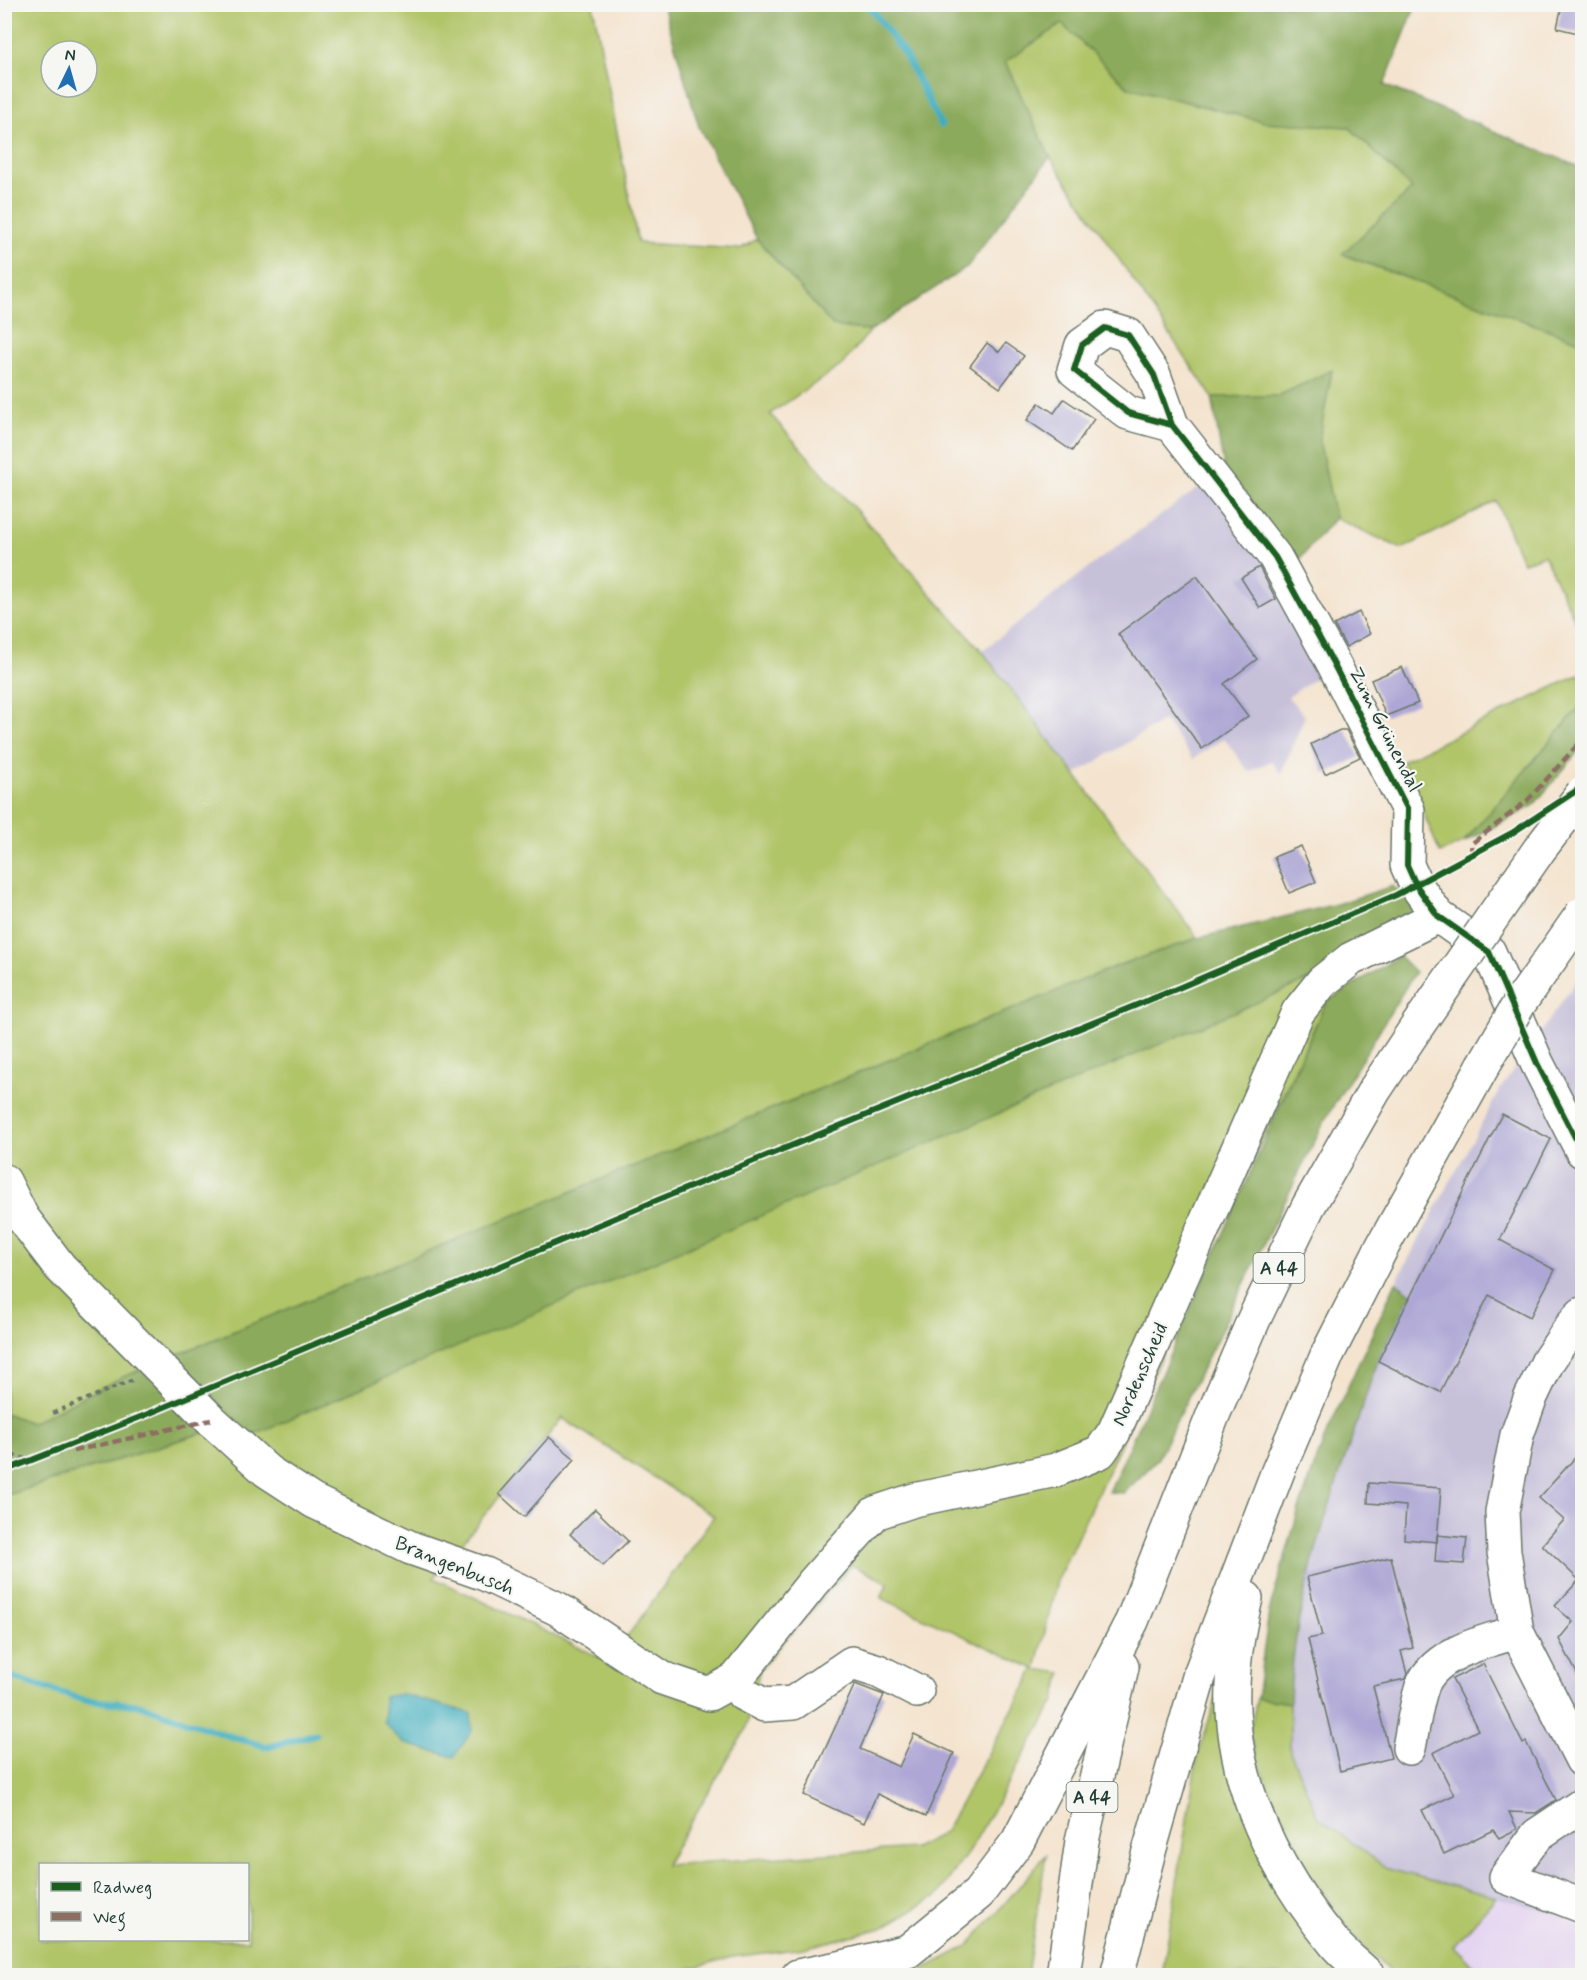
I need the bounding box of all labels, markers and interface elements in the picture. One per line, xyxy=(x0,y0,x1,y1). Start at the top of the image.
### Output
north arrow xyxy=(39,39,99,99)
text: N xyxy=(64,45,76,66)
street label: Zum Grünendal xyxy=(1342,663,1428,797)
road number: A 44 xyxy=(1254,1253,1304,1283)
street label: Nordenscheid xyxy=(1106,1319,1175,1430)
street label: Brangenbusch xyxy=(391,1530,518,1603)
road number: A 44 xyxy=(1066,1782,1118,1812)
legend xyxy=(39,1863,249,1941)
text: Radweg xyxy=(93,1876,152,1900)
text: Weg xyxy=(93,1906,126,1932)

